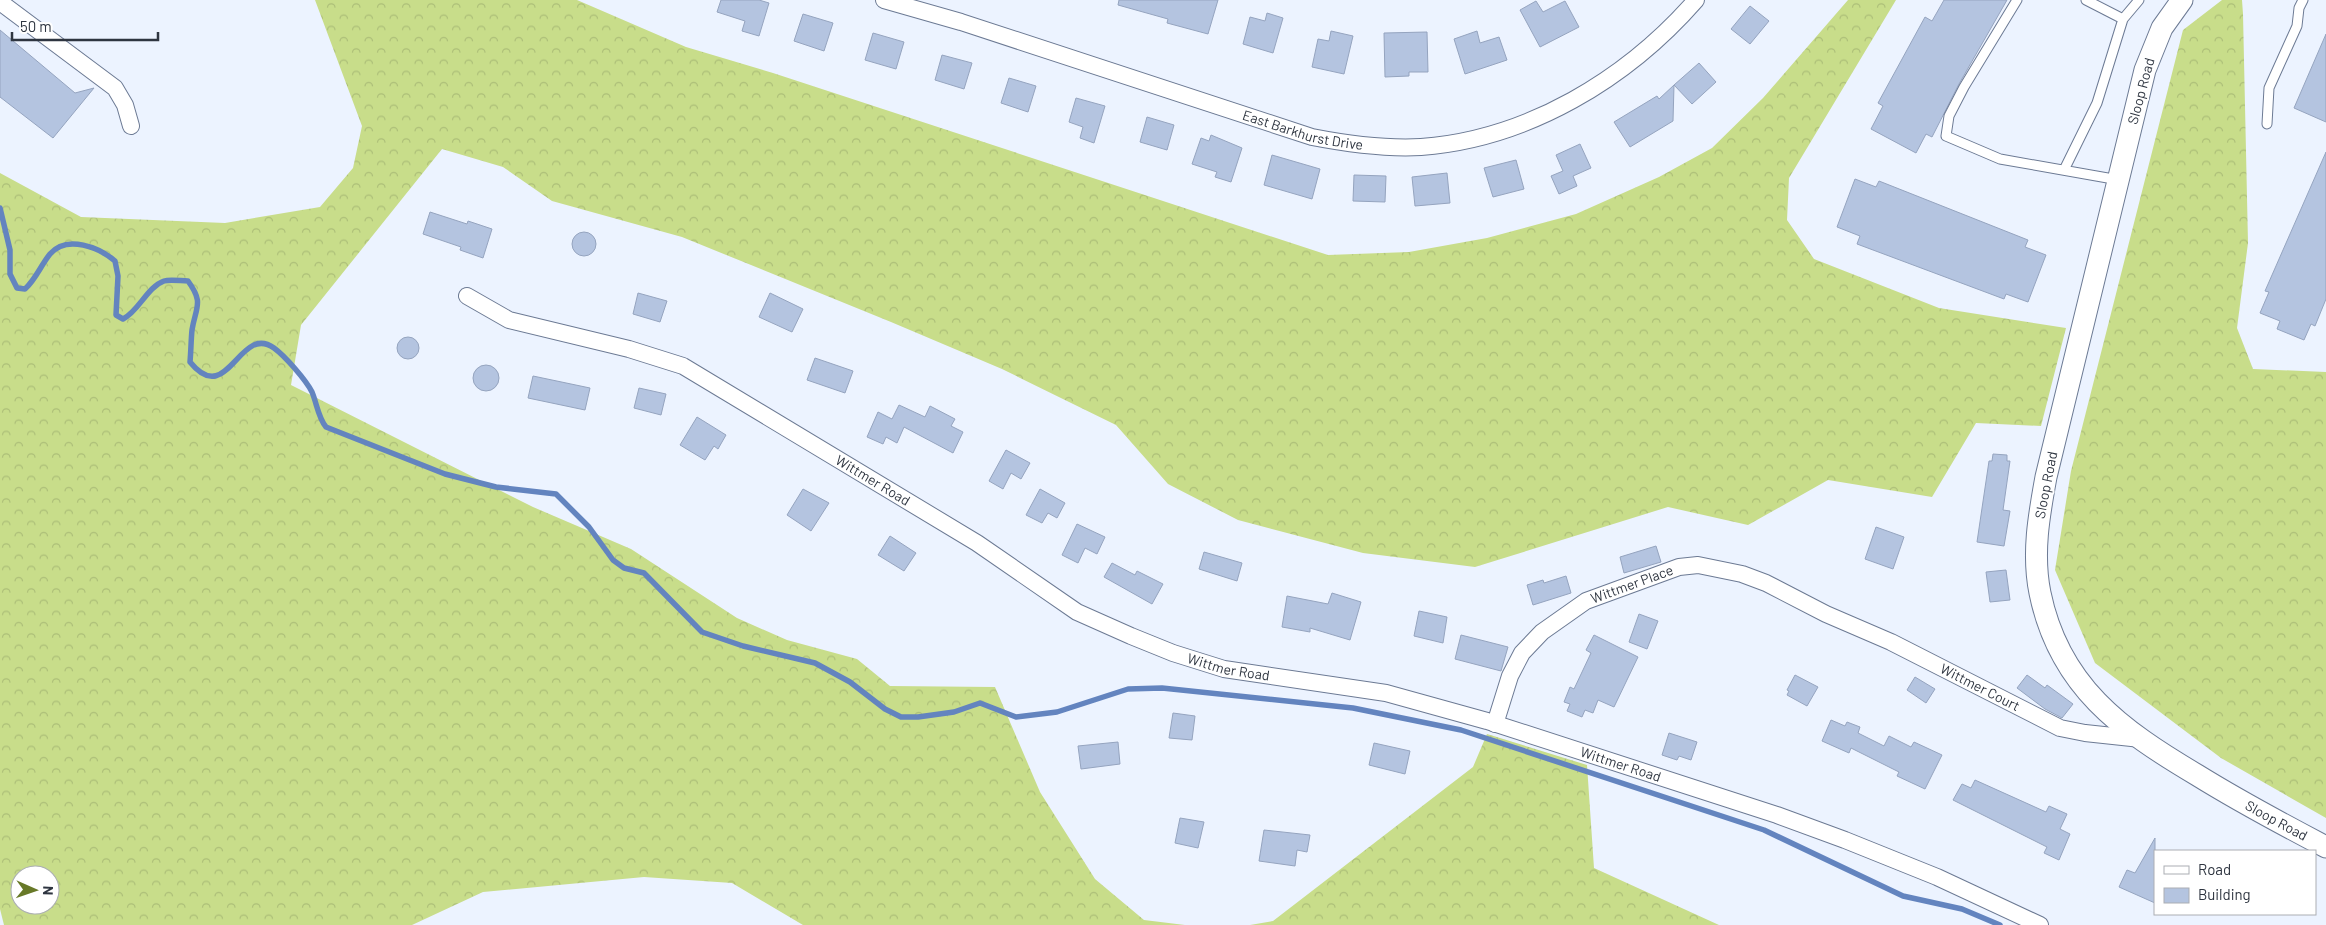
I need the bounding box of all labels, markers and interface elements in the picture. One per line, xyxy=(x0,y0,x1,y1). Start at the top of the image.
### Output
scale bar xyxy=(12,10,159,42)
text: 50 m xyxy=(20,17,52,35)
street label: Sloop Road xyxy=(2123,56,2158,126)
street label: East Barkhurst Drive xyxy=(1241,106,1364,153)
street label: Sloop Road xyxy=(2031,450,2060,520)
street label: Wittmer Road xyxy=(833,451,913,509)
street label: Wittmer Place xyxy=(1588,561,1675,607)
street label: Wittmer Road xyxy=(1185,649,1271,684)
street label: Wittmer Court xyxy=(1938,660,2023,714)
street label: Wittmer Road xyxy=(1578,743,1663,785)
street label: Sloop Road xyxy=(2243,796,2311,844)
legend xyxy=(2154,850,2316,915)
text: Road xyxy=(2198,860,2231,878)
north arrow xyxy=(10,865,60,915)
text: Building xyxy=(2198,885,2251,903)
text: N xyxy=(40,886,57,895)

